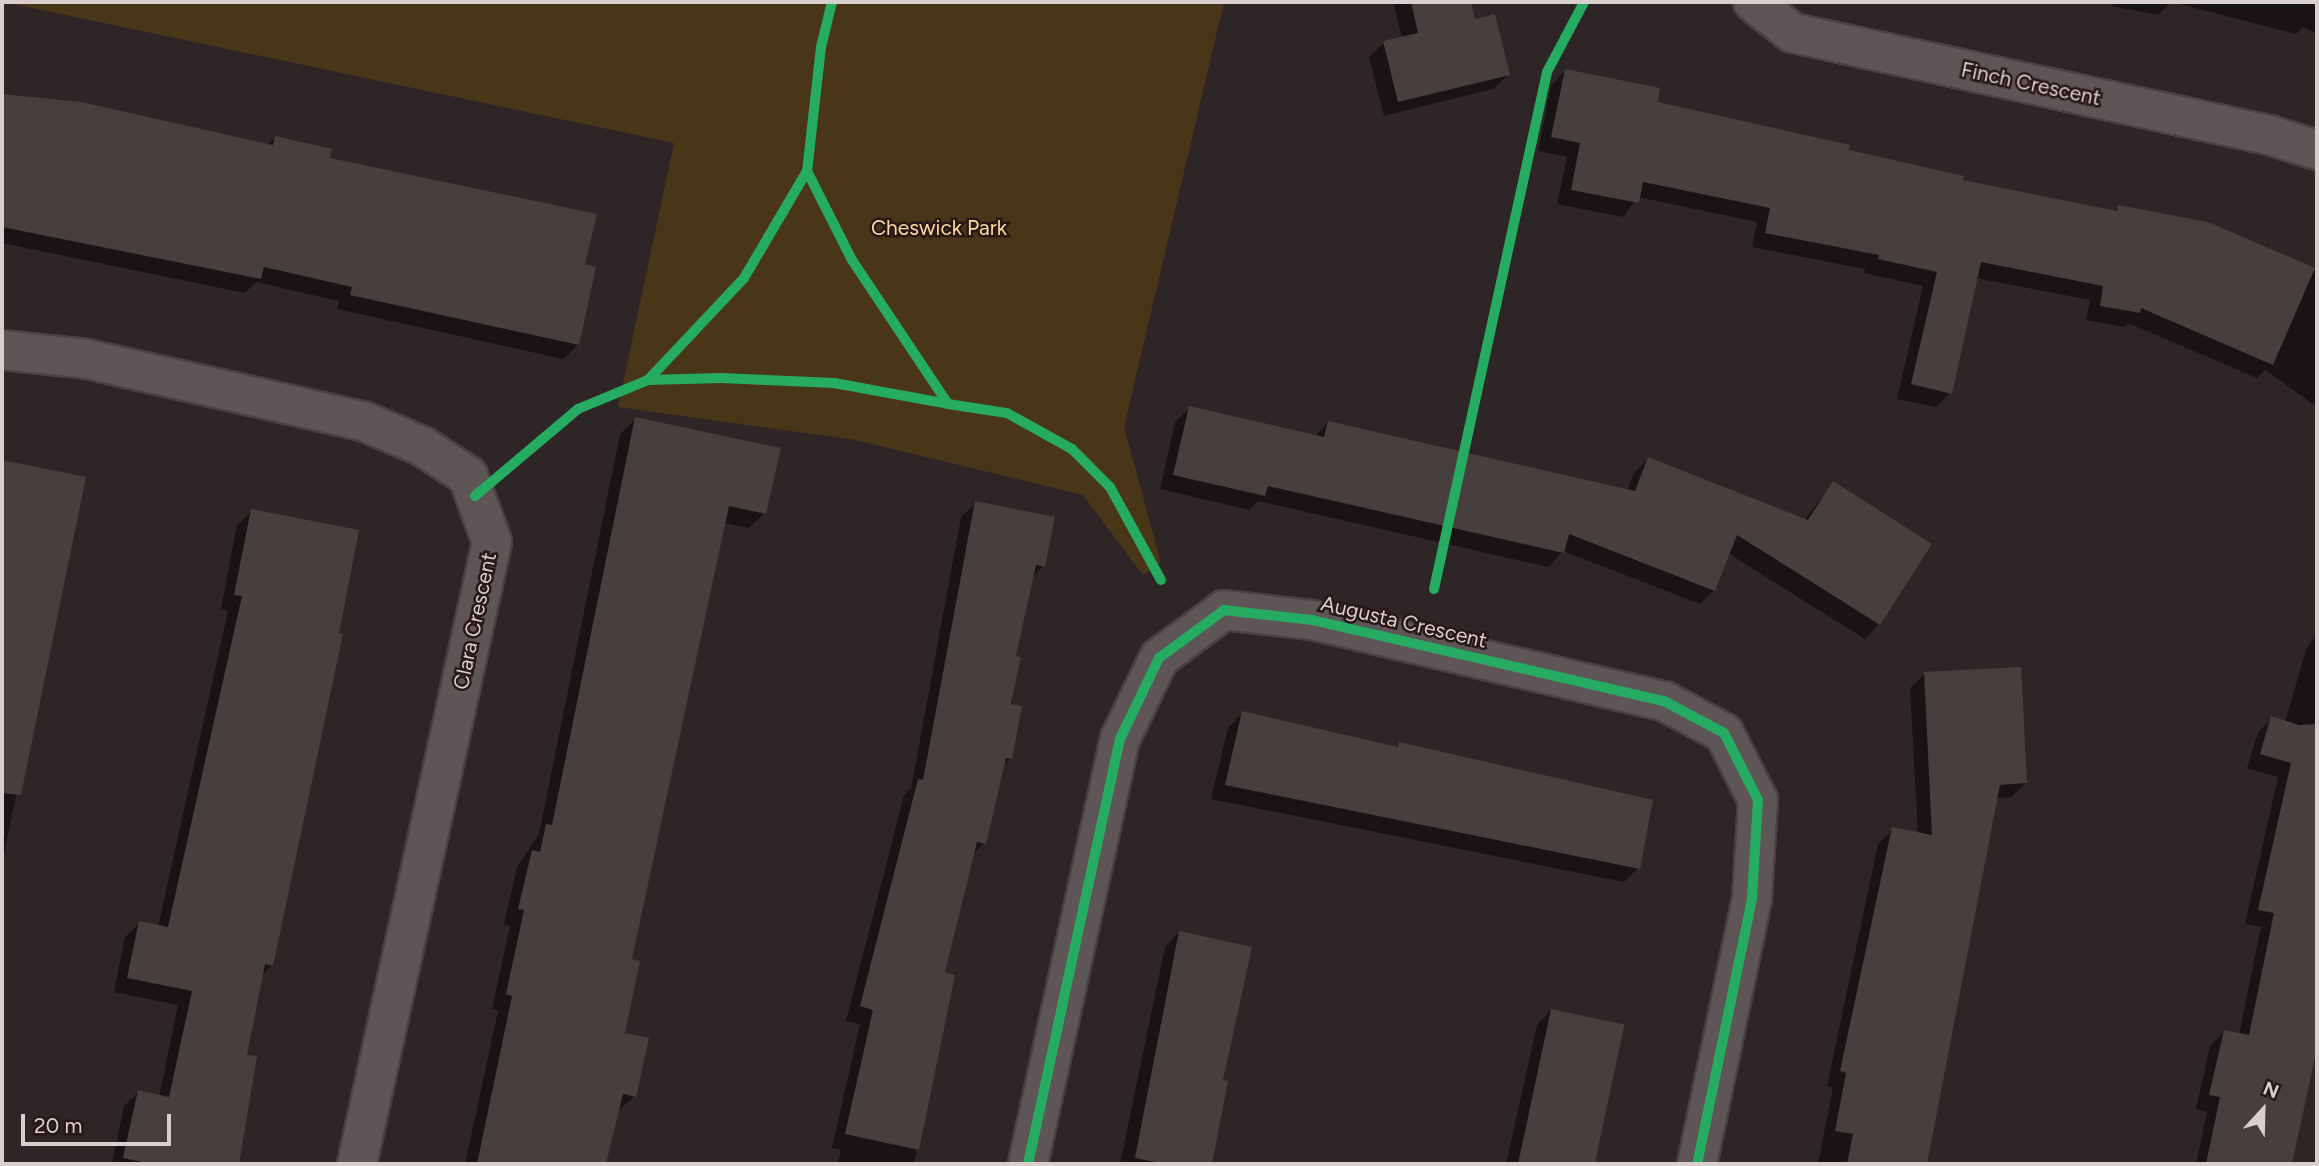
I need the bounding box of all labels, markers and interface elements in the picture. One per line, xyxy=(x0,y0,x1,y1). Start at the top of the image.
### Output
street label: Finch Crescent xyxy=(1959,57,2103,111)
park label: Cheswick Park xyxy=(871,215,1007,241)
street label: Clara Crescent xyxy=(448,550,502,692)
street label: Augusta Crescent xyxy=(1319,591,1489,653)
north arrow xyxy=(2228,1075,2298,1145)
text: N xyxy=(2260,1077,2282,1103)
scale bar xyxy=(24,1100,175,1144)
text: 20 m xyxy=(34,1113,82,1138)

